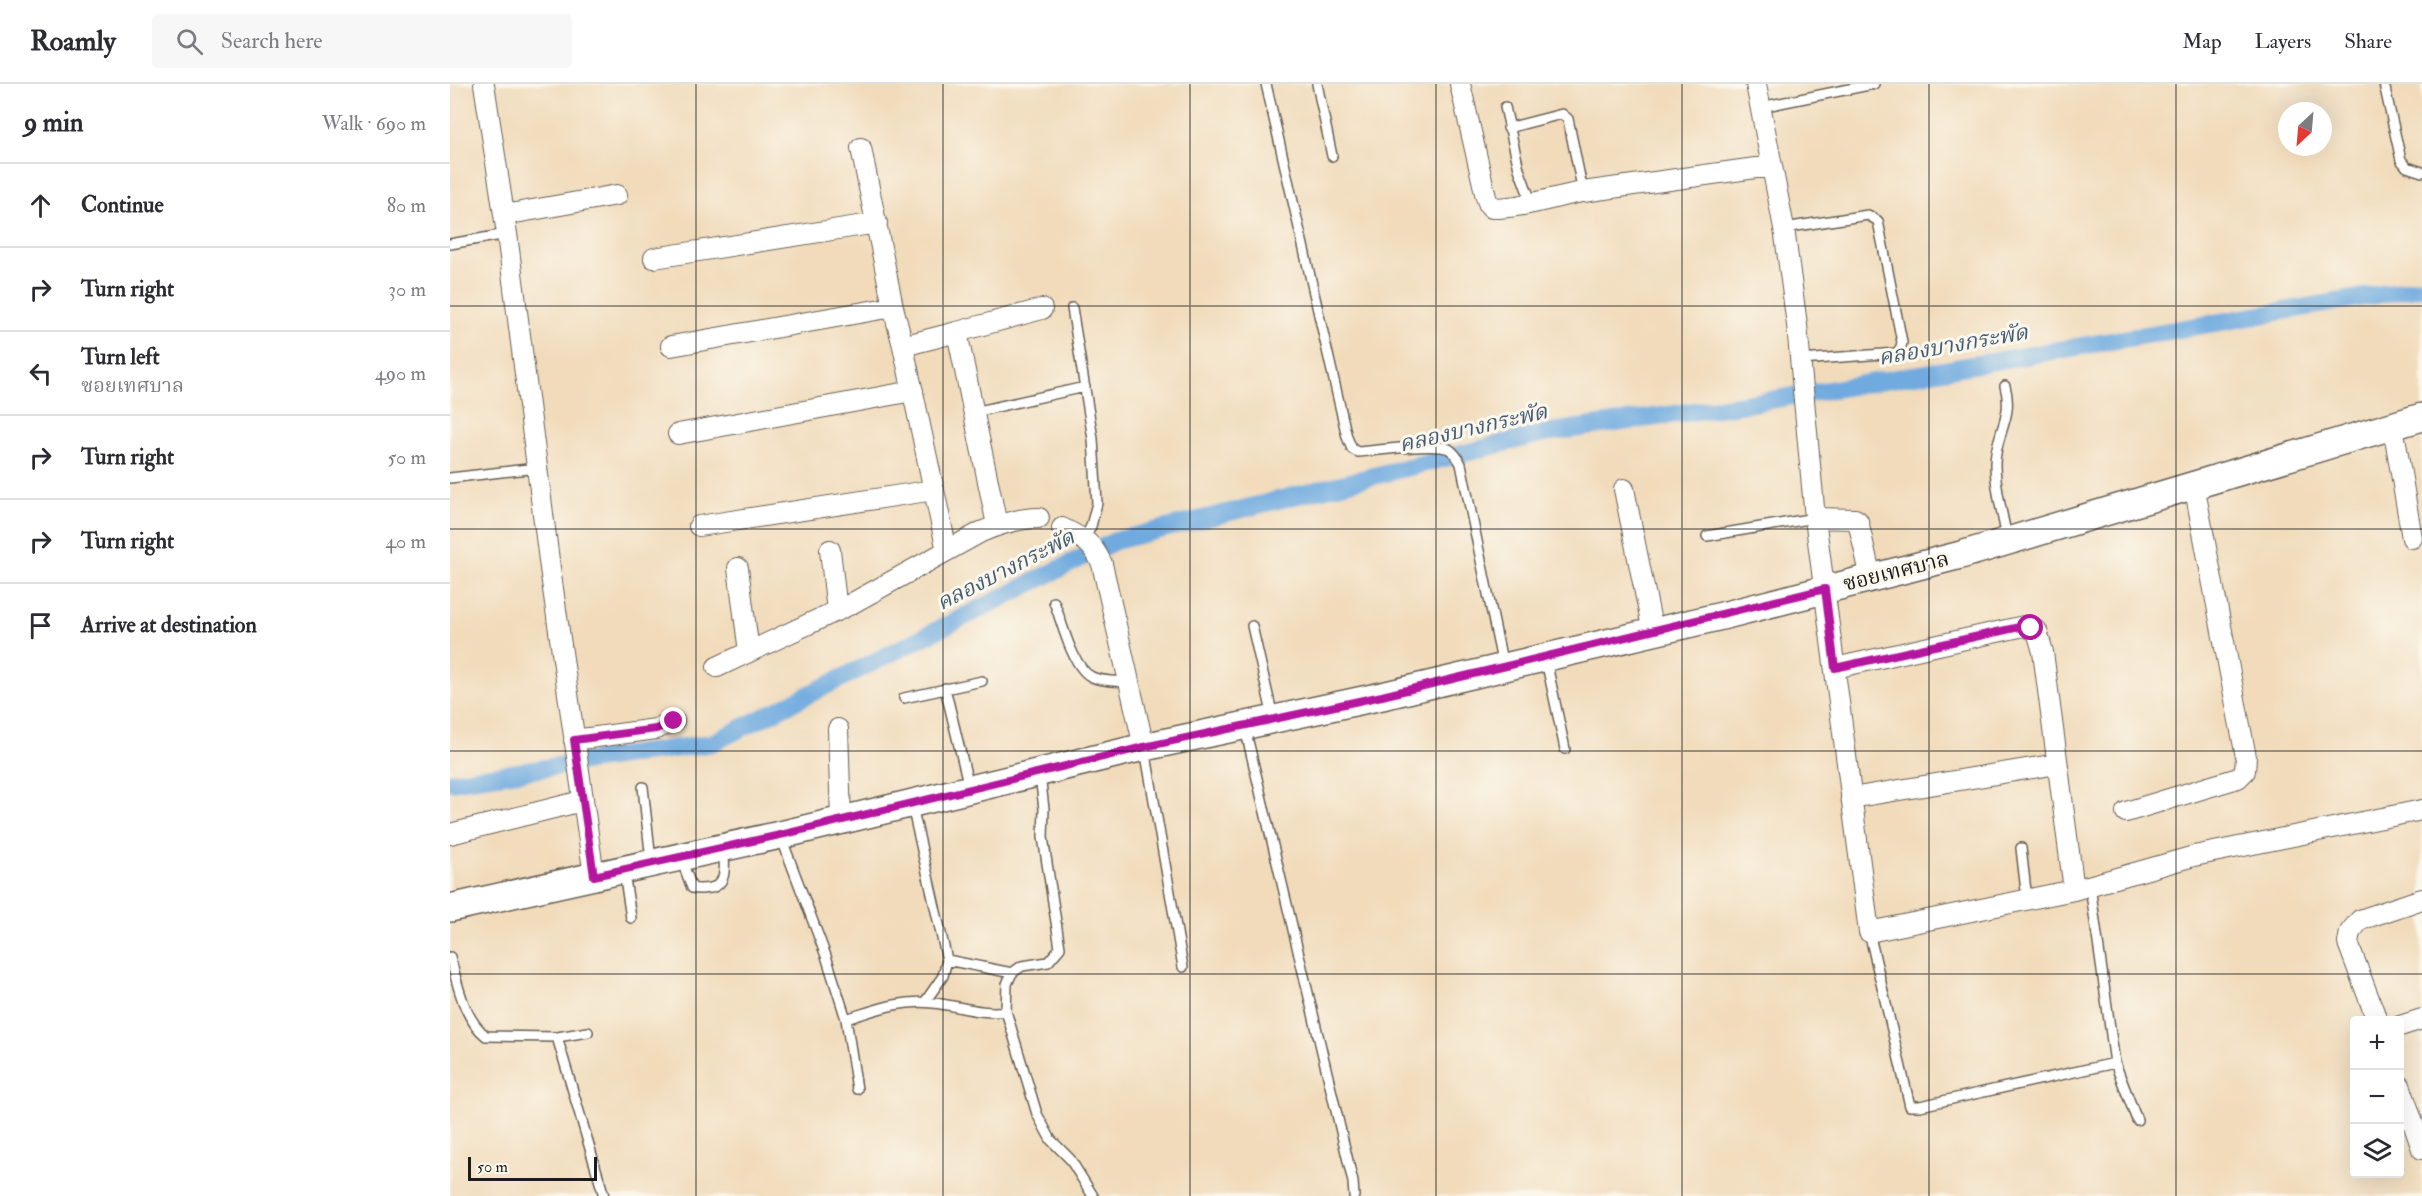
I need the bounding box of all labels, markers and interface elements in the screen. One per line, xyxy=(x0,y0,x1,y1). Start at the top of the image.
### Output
search box xyxy=(152,14,572,68)
text: Roamly xyxy=(30,24,116,59)
icon: search xyxy=(173,25,206,58)
text: Search here xyxy=(221,27,323,55)
text: Map xyxy=(2182,28,2222,55)
text: Layers xyxy=(2255,28,2311,55)
text: Share xyxy=(2344,28,2392,55)
north arrow xyxy=(2278,102,2332,156)
text: 9 min xyxy=(24,107,83,139)
text: Walk · 690 m xyxy=(322,111,426,136)
icon: ahead xyxy=(24,189,57,222)
text: Continue xyxy=(81,191,164,219)
text: 80 m xyxy=(387,193,426,218)
icon: right xyxy=(24,273,57,306)
text: Turn right xyxy=(81,275,174,303)
text: 30 m xyxy=(388,277,426,302)
water label: คลองบางกระพัด xyxy=(1876,318,2031,372)
text: Turn left xyxy=(81,343,160,371)
icon: left xyxy=(24,357,57,390)
text: 490 m xyxy=(375,361,426,386)
text: ซอยเทศบาล xyxy=(81,373,184,398)
water label: คลองบางกระพัด xyxy=(1396,397,1551,459)
icon: right xyxy=(24,441,57,474)
text: Turn right xyxy=(81,443,174,471)
text: 50 m xyxy=(387,445,426,470)
water label: คลองบางกระพัด xyxy=(932,523,1080,617)
icon: right xyxy=(24,525,57,558)
text: Turn right xyxy=(81,527,174,555)
text: 40 m xyxy=(385,529,426,554)
street label: ซอยเทศบาล xyxy=(1840,545,1952,598)
icon: arrive xyxy=(24,609,57,642)
text: Arrive at destination xyxy=(81,611,257,639)
route start xyxy=(2017,614,2043,640)
route end xyxy=(660,707,686,733)
map controls xyxy=(2350,1016,2404,1178)
button: + xyxy=(2350,1016,2404,1070)
button: − xyxy=(2350,1070,2404,1124)
button: layers xyxy=(2350,1124,2404,1178)
scale bar xyxy=(468,1154,597,1182)
text: 50 m xyxy=(477,1157,508,1177)

